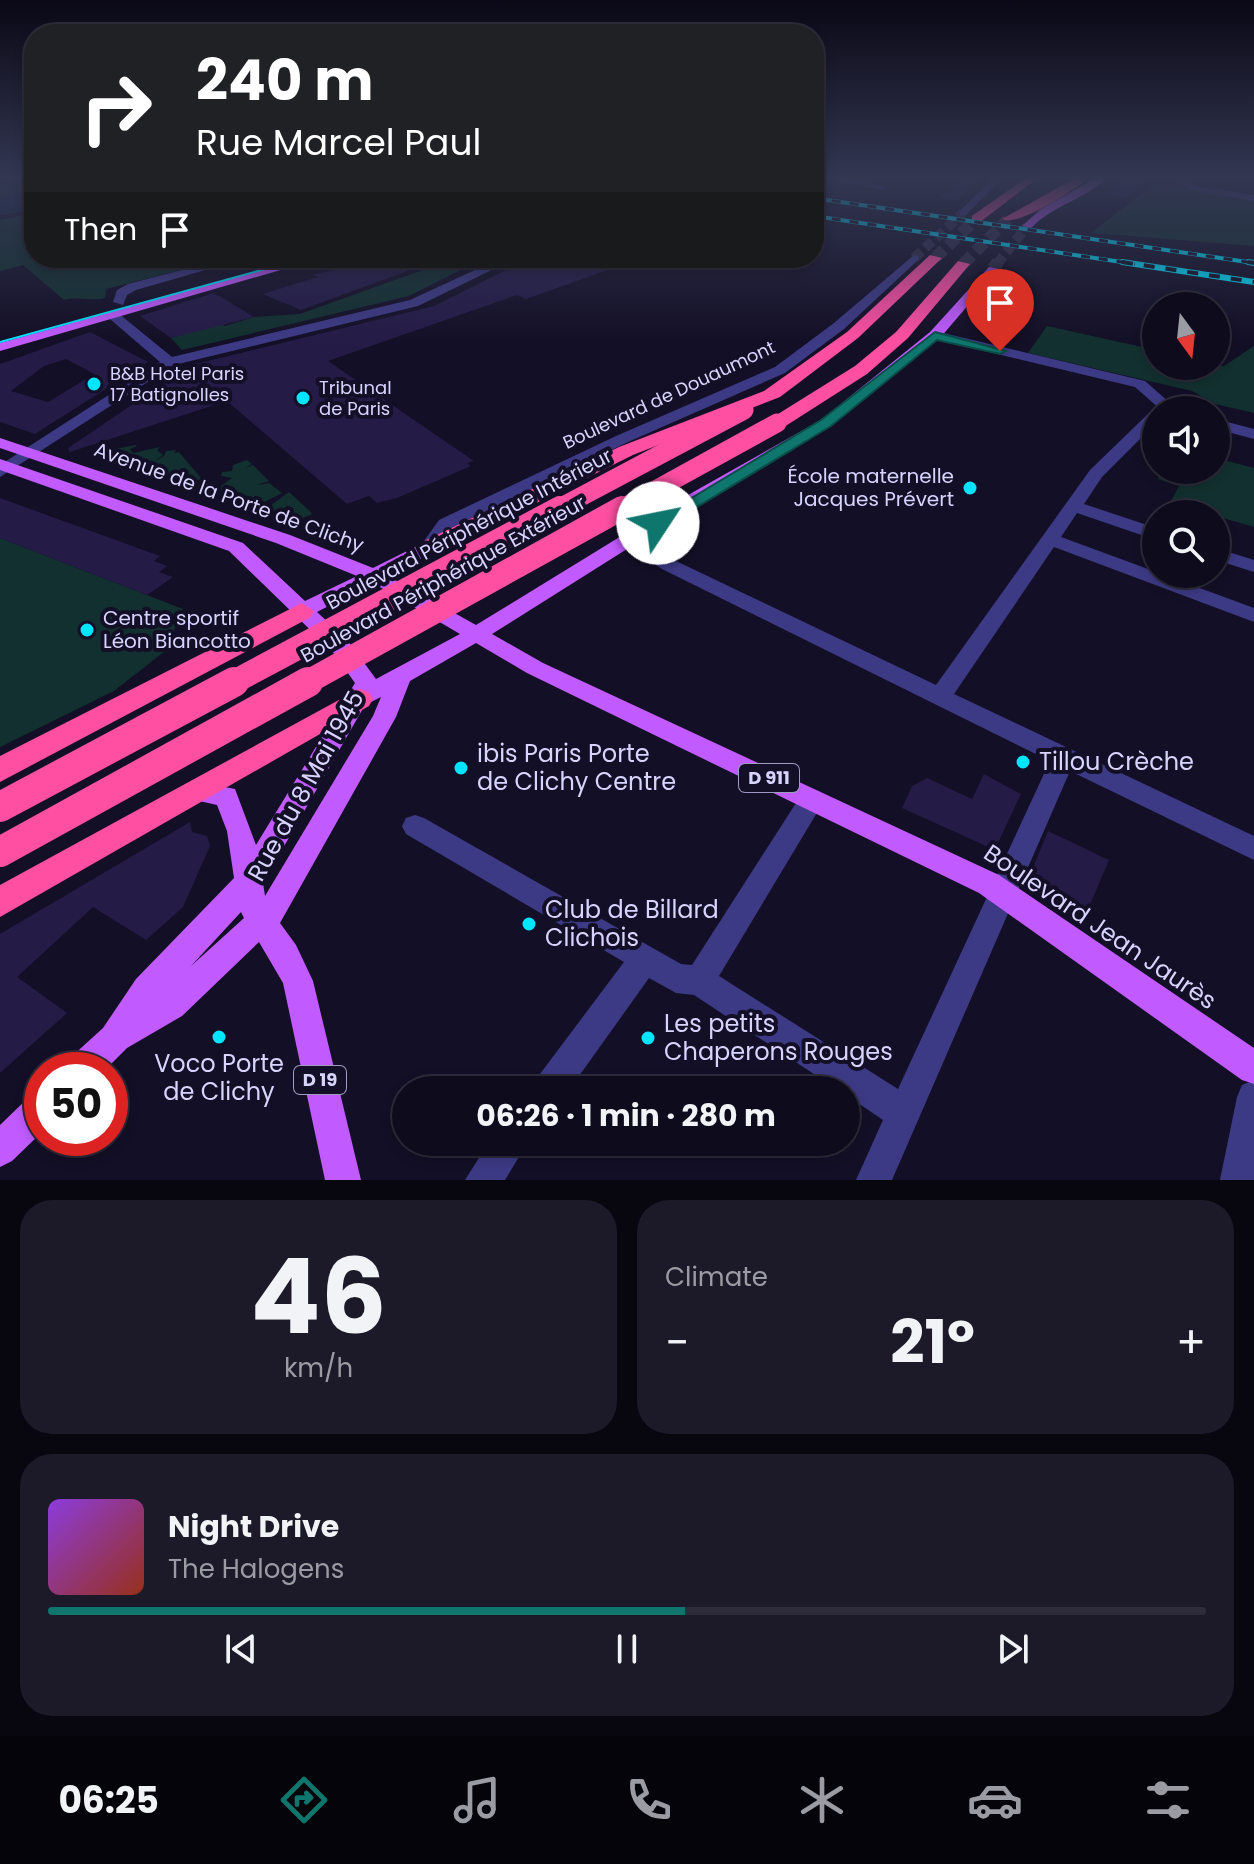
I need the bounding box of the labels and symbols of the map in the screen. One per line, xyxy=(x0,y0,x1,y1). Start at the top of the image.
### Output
pin xyxy=(966,269,1034,351)
north arrow xyxy=(1142,292,1230,380)
street label: Boulevard de Douaumont xyxy=(559,334,779,455)
place label: B&B Hotel Paris 17 Batignolles xyxy=(110,361,244,407)
marker: B&B Hotel Paris 17 Batignolles xyxy=(85,375,103,393)
place label: Tribunal de Paris xyxy=(319,375,392,421)
marker: Tribunal de Paris xyxy=(294,389,312,407)
street label: Avenue de la Porte de Clichy xyxy=(90,435,368,559)
street label: Boulevard Périphérique Intérieur xyxy=(321,441,617,617)
place label: École maternelle Jacques Prévert xyxy=(787,462,954,513)
marker: École maternelle Jacques Prévert xyxy=(961,479,979,497)
position arrow xyxy=(616,481,700,565)
street label: Boulevard Périphérique Extérieur xyxy=(295,489,591,669)
place label: Centre sportif Léon Biancotto xyxy=(103,604,251,655)
marker: Centre sportif Léon Biancotto xyxy=(78,621,96,639)
street label: Rue du 8 Mai 1945 xyxy=(240,685,372,887)
place label: ibis Paris Porte de Clichy Centre xyxy=(477,737,676,798)
place label: Tillou Crèche xyxy=(1039,745,1194,778)
marker: Tillou Crèche xyxy=(1014,753,1032,771)
marker: ibis Paris Porte de Clichy Centre xyxy=(452,759,470,777)
road number: D 911 xyxy=(739,764,799,792)
street label: Boulevard Jean Jaurès xyxy=(978,836,1223,1017)
place label: Club de Billard Clichois xyxy=(545,893,719,954)
marker: Club de Billard Clichois xyxy=(520,915,538,933)
place label: Les petits Chaperons Rouges xyxy=(664,1007,893,1068)
marker: Voco Porte de Clichy xyxy=(210,1028,228,1046)
marker: Les petits Chaperons Rouges xyxy=(639,1029,657,1047)
place label: Voco Porte de Clichy xyxy=(154,1047,284,1108)
speed limit sign: 50 xyxy=(24,1052,128,1156)
road number: D 19 xyxy=(294,1066,346,1094)

